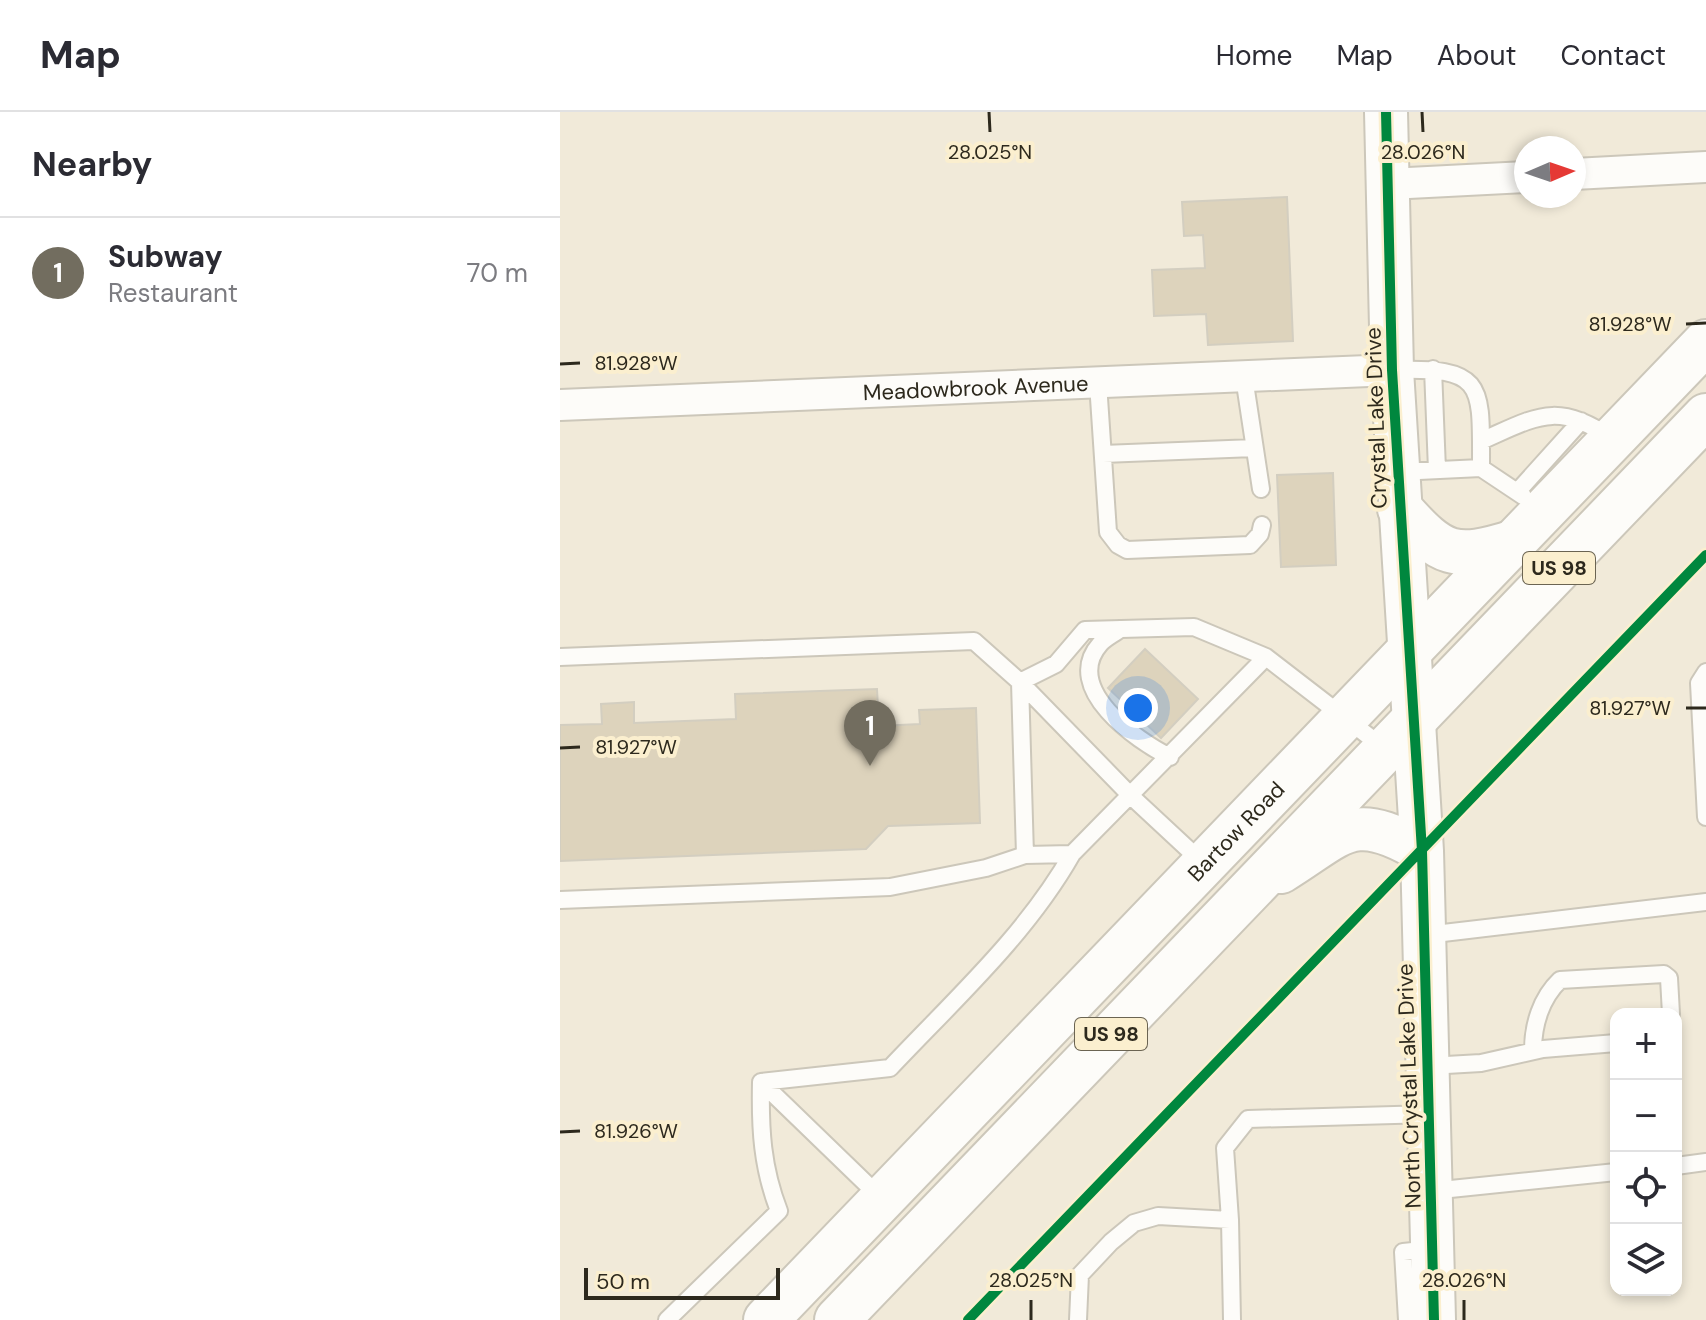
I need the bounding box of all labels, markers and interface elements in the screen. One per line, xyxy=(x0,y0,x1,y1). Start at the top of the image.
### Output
text: Map xyxy=(40,30,121,80)
text: Home xyxy=(1216,37,1292,74)
text: Map xyxy=(1336,37,1393,74)
text: About xyxy=(1437,37,1516,74)
text: Contact xyxy=(1560,37,1666,74)
north arrow xyxy=(1514,136,1586,208)
text: 28.025°N xyxy=(948,139,1032,165)
text: 28.026°N xyxy=(1381,139,1465,165)
text: Nearby xyxy=(32,142,152,187)
text: Subway xyxy=(108,237,223,276)
text: 1 xyxy=(53,256,63,290)
text: 70 m xyxy=(467,256,528,290)
text: Restaurant xyxy=(108,276,238,310)
text: 81.928°W xyxy=(1588,311,1672,337)
street label: Crystal Lake Drive xyxy=(1358,327,1394,509)
text: 81.928°W xyxy=(594,350,678,376)
street label: Meadowbrook Avenue xyxy=(862,368,1089,407)
road number: US 98 xyxy=(1523,552,1595,584)
your location xyxy=(1118,688,1158,728)
text: 81.927°W xyxy=(1589,695,1671,721)
pin: 1 xyxy=(844,700,896,766)
text: 81.927°W xyxy=(595,734,677,760)
street label: Bartow Road xyxy=(1181,775,1291,887)
street label: North Crystal Lake Drive xyxy=(1390,963,1428,1209)
map controls xyxy=(1610,1008,1682,1296)
button: + xyxy=(1610,1008,1682,1080)
road number: US 98 xyxy=(1075,1018,1147,1050)
button: − xyxy=(1610,1080,1682,1152)
text: 81.926°W xyxy=(594,1118,678,1144)
button: locate xyxy=(1610,1152,1682,1224)
button: layers xyxy=(1610,1224,1682,1296)
scale bar xyxy=(584,1264,780,1300)
text: 50 m xyxy=(596,1267,650,1296)
text: 28.025°N xyxy=(989,1267,1073,1293)
text: 28.026°N xyxy=(1422,1267,1506,1293)

